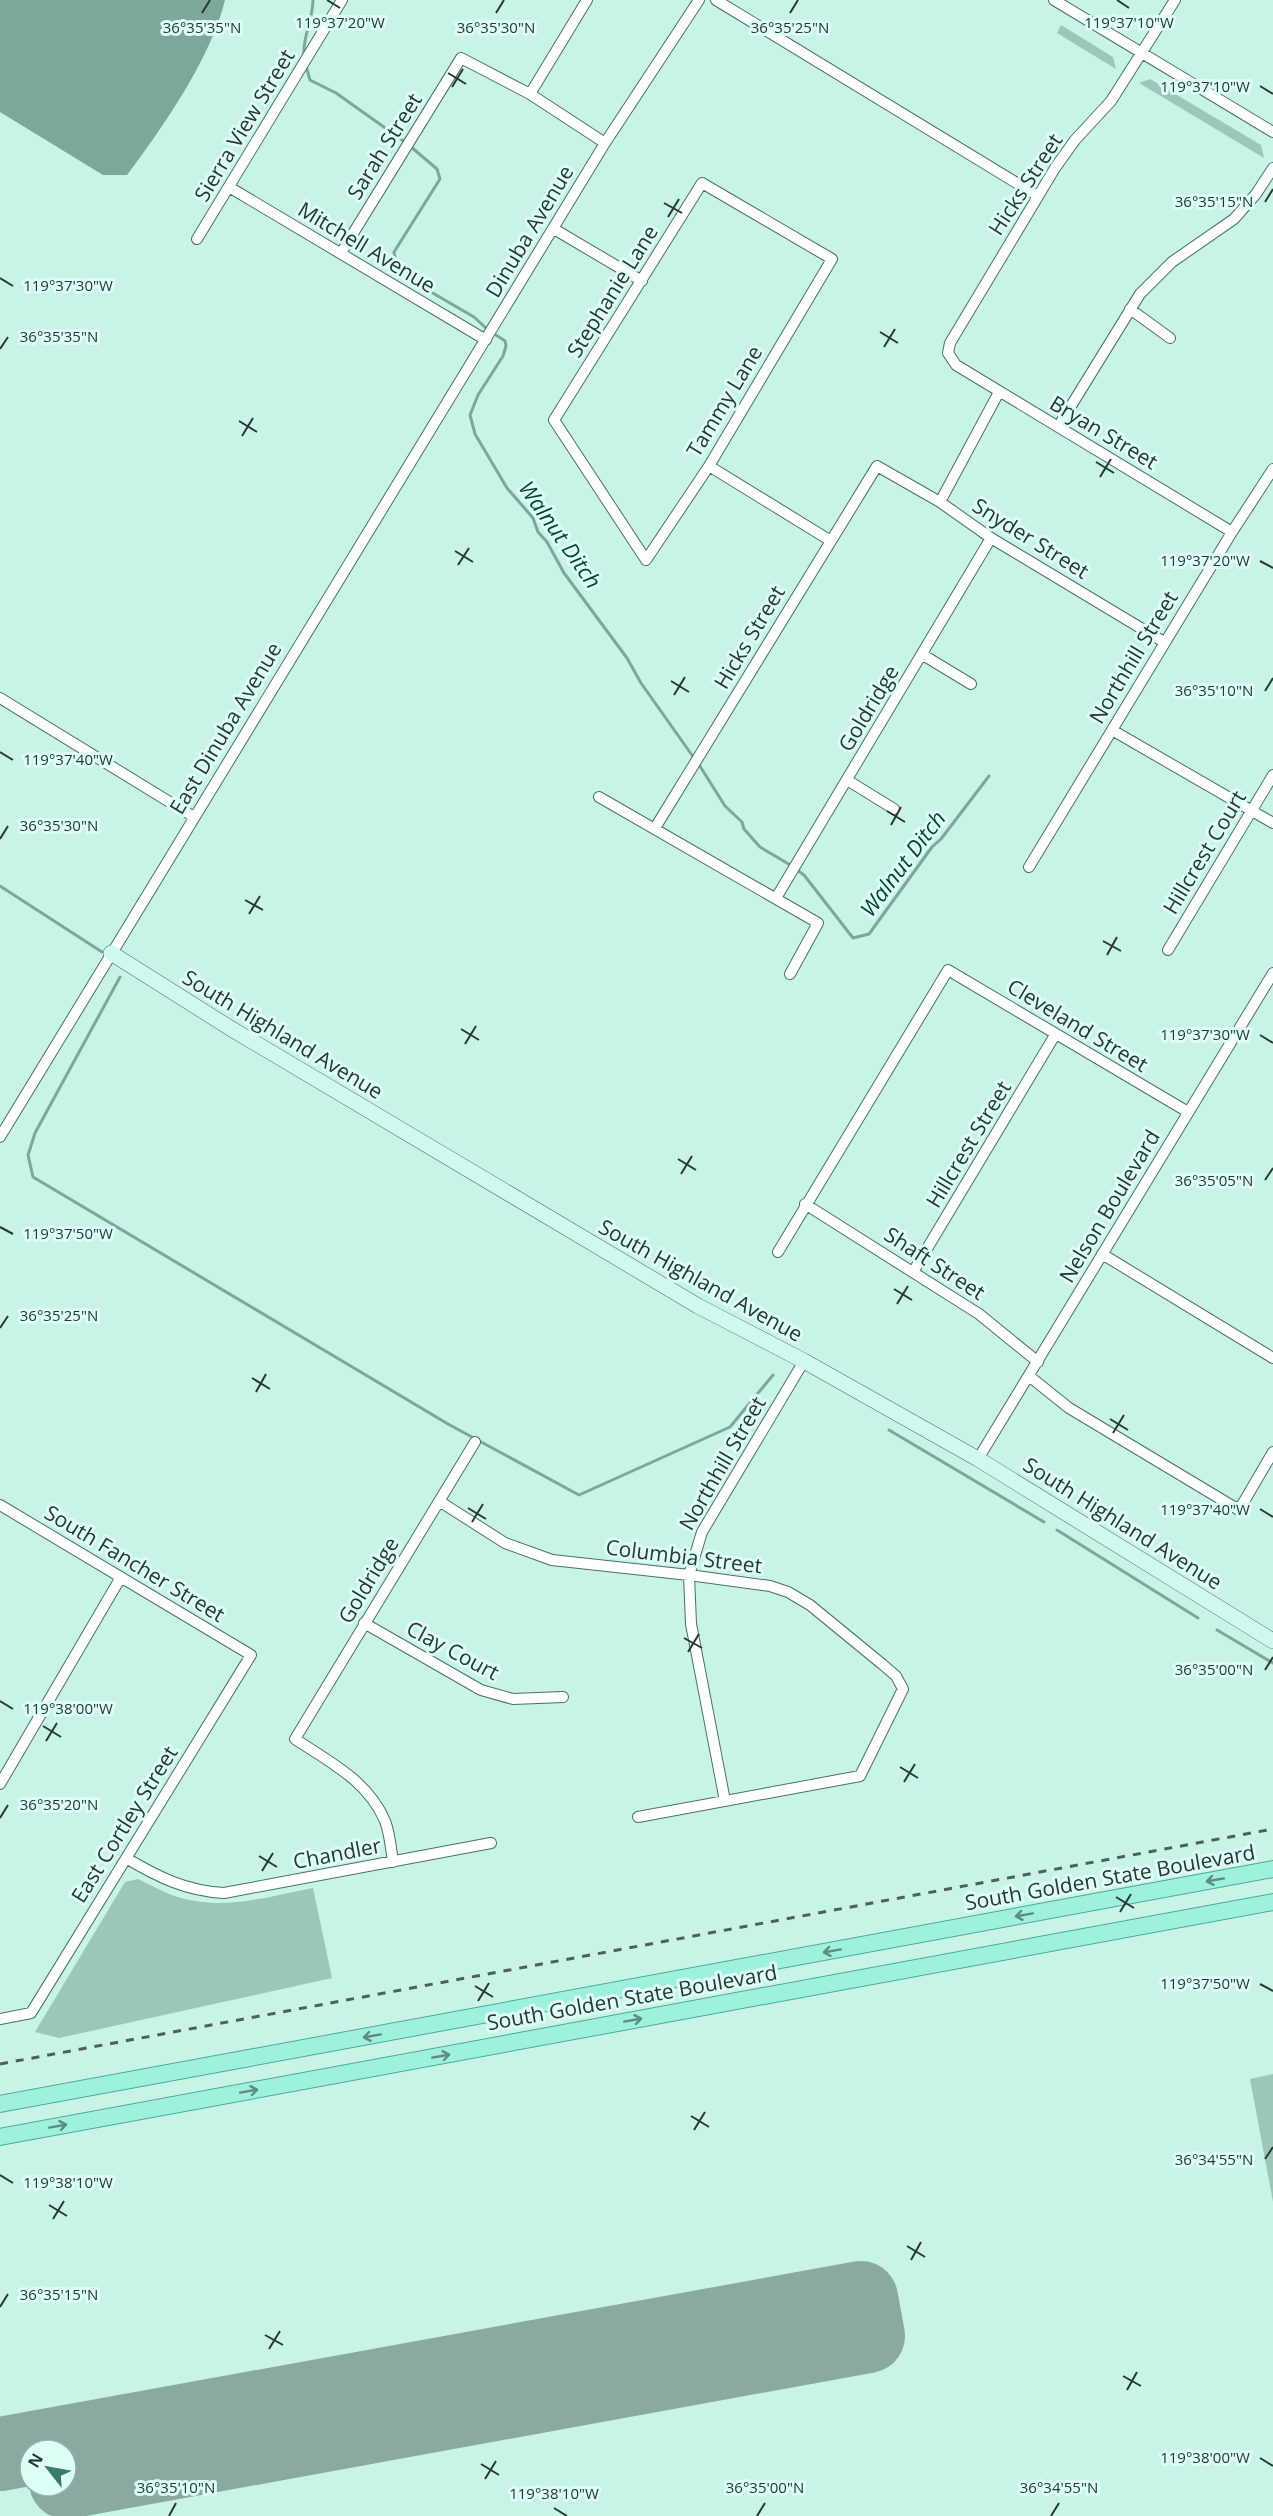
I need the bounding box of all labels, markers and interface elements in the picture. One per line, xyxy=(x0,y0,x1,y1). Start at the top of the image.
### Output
text: 119°37'20"W xyxy=(295,12,385,32)
text: 119°37'10"W xyxy=(1084,12,1174,32)
text: 36°35'35"N xyxy=(163,17,241,37)
text: 36°35'30"N xyxy=(457,17,535,37)
text: 36°35'25"N xyxy=(751,17,829,37)
street label: Sierra View Street xyxy=(187,44,301,206)
text: 119°37'10"W xyxy=(1160,76,1250,96)
street label: Sarah Street xyxy=(340,88,428,204)
street label: Hicks Street xyxy=(982,128,1068,240)
street label: Dinuba Avenue xyxy=(479,160,579,302)
text: 36°35'15"N xyxy=(1175,191,1253,211)
street label: Mitchell Avenue xyxy=(293,195,441,299)
street label: Stephanie Lane xyxy=(560,220,664,362)
text: 119°37'30"W xyxy=(23,275,113,295)
text: 36°35'35"N xyxy=(20,326,98,346)
street label: Tammy Lane xyxy=(680,340,768,462)
street label: Bryan Street xyxy=(1045,389,1163,475)
water label: Walnut Ditch xyxy=(513,474,609,594)
street label: Snyder Street xyxy=(968,491,1094,585)
text: 119°37'20"W xyxy=(1160,550,1250,570)
street label: Hicks Street xyxy=(707,580,791,694)
street label: Northhill Street xyxy=(1082,585,1184,729)
street label: East Dinuba Avenue xyxy=(163,637,287,819)
street label: Goldridge xyxy=(831,660,905,756)
text: 36°35'10"N xyxy=(1175,680,1253,700)
text: 119°37'40"W xyxy=(23,749,113,769)
street label: Hillcrest Court xyxy=(1156,785,1252,919)
water label: Walnut Ditch xyxy=(852,804,952,922)
text: 36°35'30"N xyxy=(20,815,98,835)
street label: South Highland Avenue xyxy=(178,963,388,1105)
street label: Cleveland Street xyxy=(1002,972,1154,1078)
text: 119°37'30"W xyxy=(1160,1024,1250,1044)
street label: Hillcrest Street xyxy=(919,1075,1017,1213)
street label: Nelson Boulevard xyxy=(1052,1124,1166,1288)
text: 36°35'05"N xyxy=(1175,1170,1253,1190)
street label: South Highland Avenue xyxy=(594,1212,808,1348)
street label: Shaft Street xyxy=(879,1220,991,1306)
text: 119°37'50"W xyxy=(23,1223,113,1243)
text: 36°35'25"N xyxy=(20,1305,98,1325)
street label: Northhill Street xyxy=(672,1391,772,1535)
street label: South Highland Avenue xyxy=(1018,1450,1228,1596)
street label: South Fancher Street xyxy=(40,1498,230,1628)
text: 119°37'40"W xyxy=(1160,1499,1250,1519)
street label: Goldridge xyxy=(331,1532,405,1628)
street label: Columbia Street xyxy=(604,1533,764,1579)
street label: Clay Court xyxy=(402,1614,504,1686)
text: 36°35'00"N xyxy=(1175,1659,1253,1679)
text: 119°38'00"W xyxy=(23,1698,113,1718)
street label: East Cortley Street xyxy=(64,1740,184,1908)
text: 36°35'20"N xyxy=(20,1794,98,1814)
street label: Chandler xyxy=(291,1831,384,1875)
street label: South Golden State Boulevard xyxy=(963,1838,1257,1916)
one-way arrow xyxy=(1206,1875,1226,1886)
one-way arrow xyxy=(1014,1910,1034,1921)
one-way arrow xyxy=(823,1946,842,1957)
street label: South Golden State Boulevard xyxy=(485,1958,779,2036)
text: 119°37'50"W xyxy=(1160,1973,1250,1993)
one-way arrow xyxy=(622,2014,642,2025)
one-way arrow xyxy=(362,2030,382,2041)
one-way arrow xyxy=(431,2050,450,2061)
one-way arrow xyxy=(239,2085,259,2096)
one-way arrow xyxy=(47,2120,67,2131)
text: 36°34'55"N xyxy=(1175,2149,1253,2169)
text: 119°38'10"W xyxy=(23,2172,113,2192)
text: 36°35'15"N xyxy=(20,2284,98,2304)
north arrow xyxy=(18,2438,78,2498)
text: 119°38'00"W xyxy=(1160,2447,1250,2467)
text: N xyxy=(22,2449,48,2472)
text: 36°35'10"N xyxy=(137,2477,215,2497)
text: 36°35'00"N xyxy=(726,2477,804,2497)
text: 36°34'55"N xyxy=(1020,2477,1098,2497)
text: 119°38'10"W xyxy=(509,2483,599,2503)

